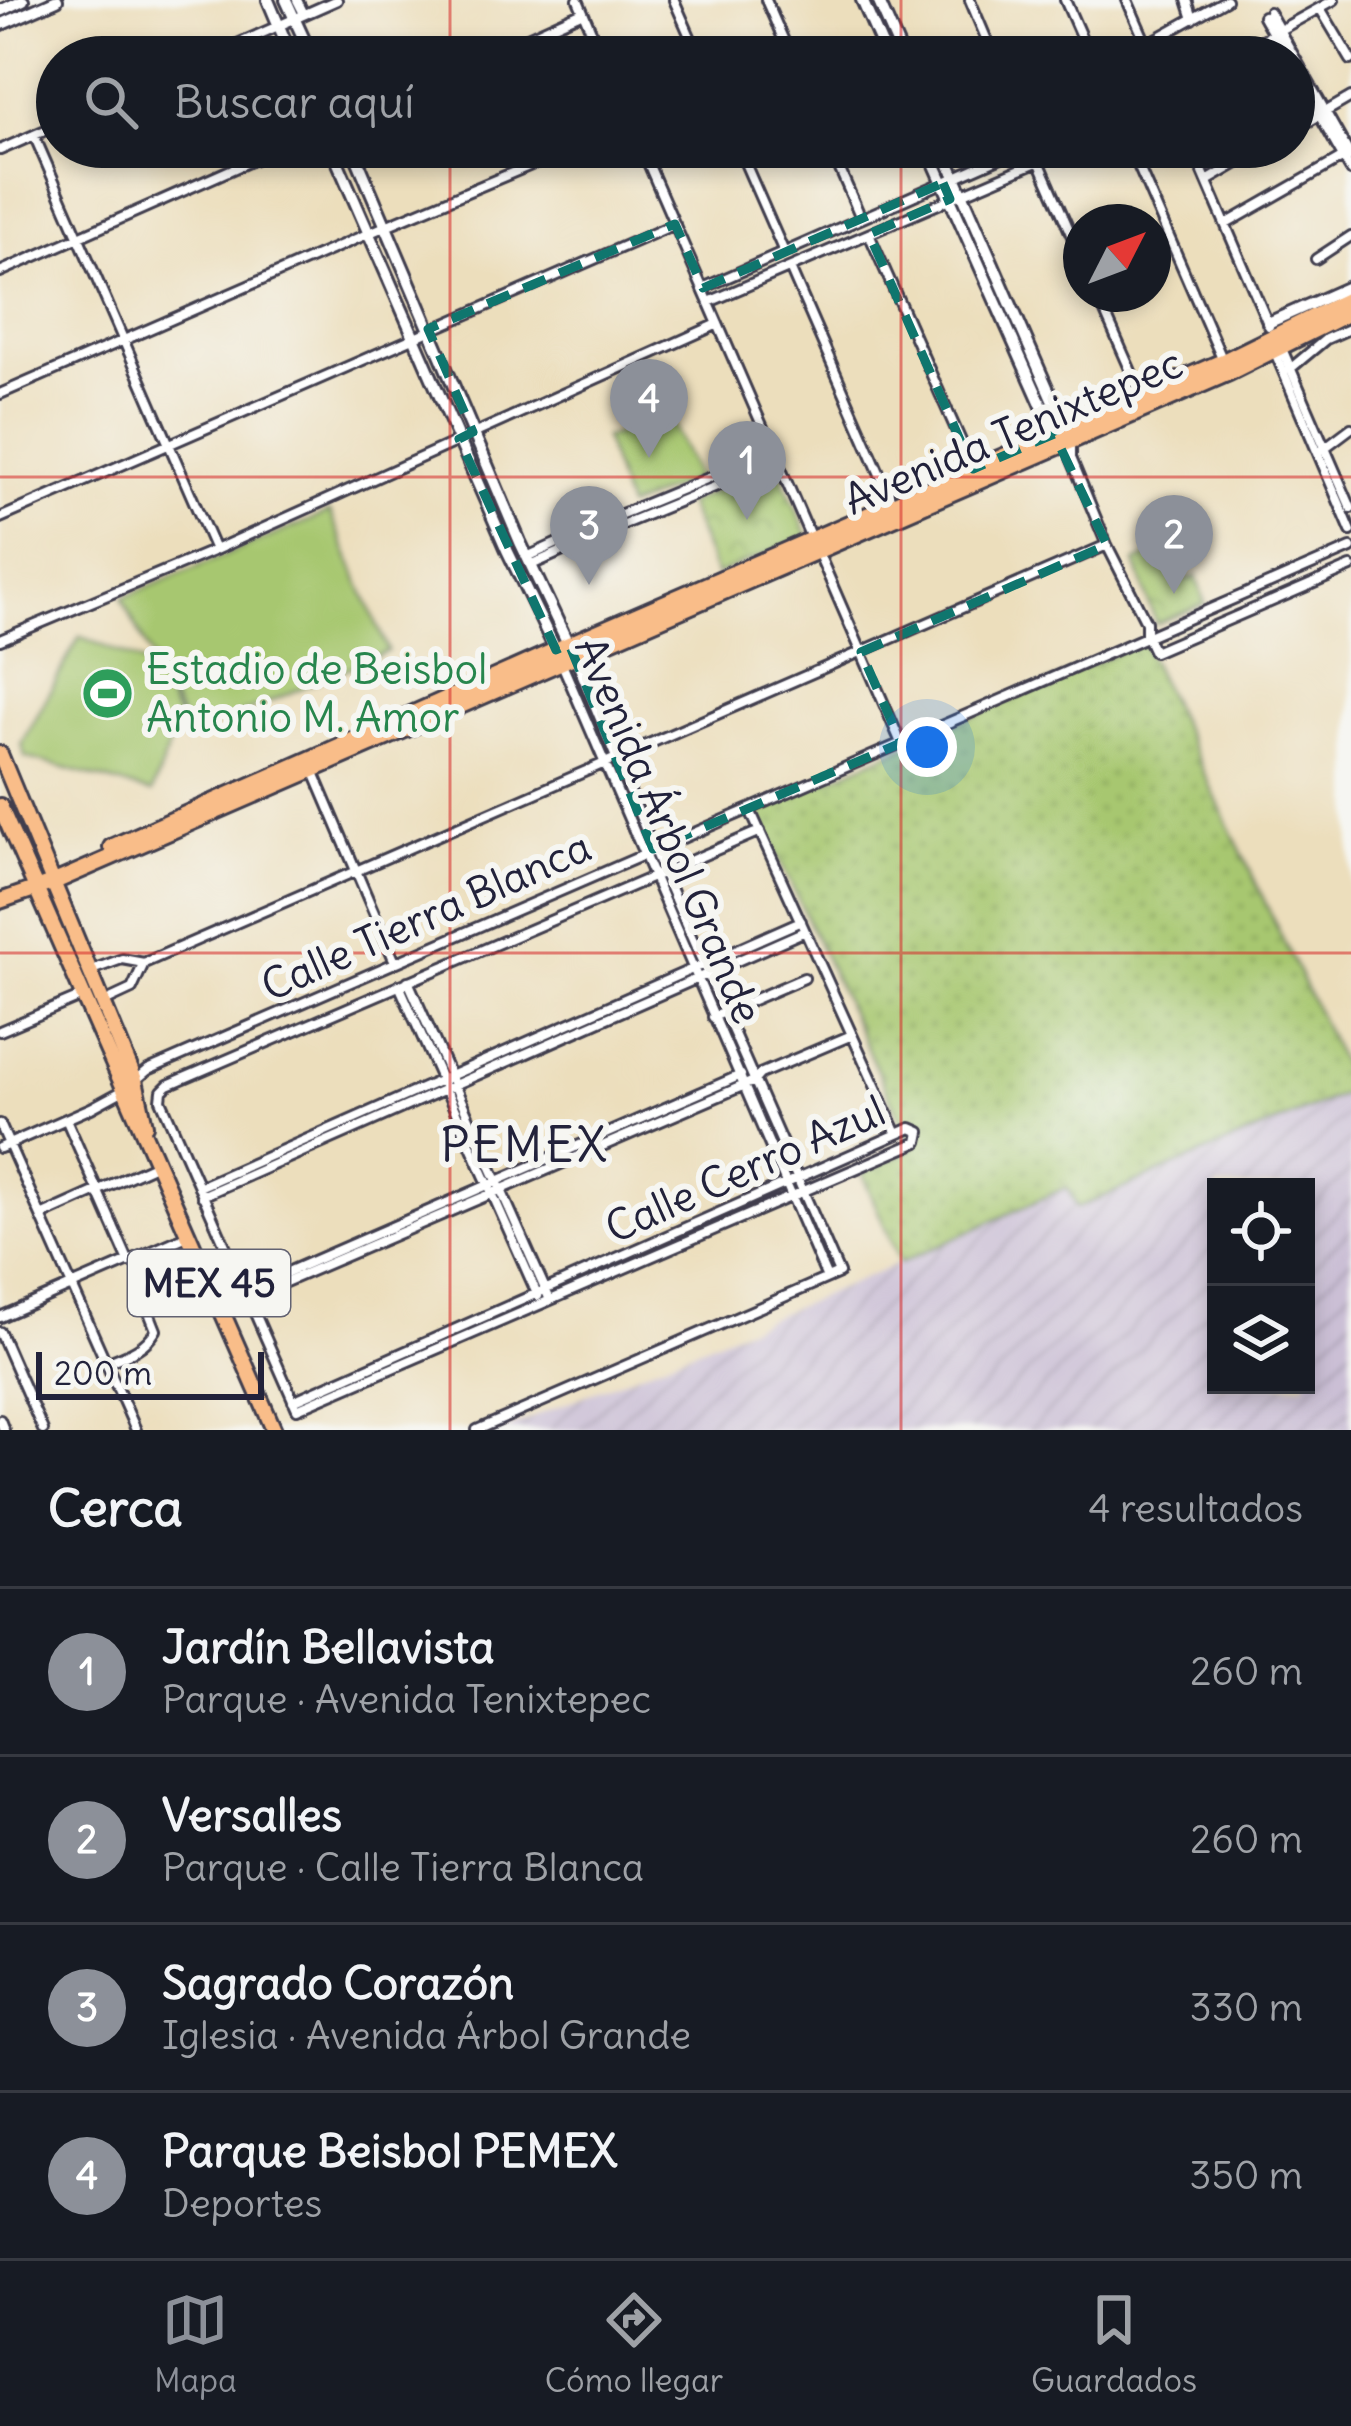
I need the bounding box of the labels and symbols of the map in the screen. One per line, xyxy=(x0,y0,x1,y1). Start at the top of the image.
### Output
north arrow xyxy=(1063,204,1171,312)
street label: Avenida Tenixtepec xyxy=(836,336,1190,526)
pin: 4 xyxy=(610,359,688,458)
pin: 1 xyxy=(708,421,786,520)
pin: 3 xyxy=(550,486,628,585)
pin: 2 xyxy=(1135,495,1213,594)
street label: Avenida Árbol Grande xyxy=(564,629,775,1031)
place label: Estadio de Beisbol Antonio M. Amor xyxy=(146,643,487,743)
sports icon: Estadio de Beisbol Antonio M. Amor xyxy=(79,665,135,721)
your location xyxy=(897,717,957,777)
street label: Calle Tierra Blanca xyxy=(253,820,599,1012)
street label: Calle Cerro Azul xyxy=(597,1084,893,1254)
district label: PEMEX xyxy=(440,1115,610,1175)
road number: MEX 45 xyxy=(128,1250,290,1316)
scale bar xyxy=(36,1346,264,1399)

